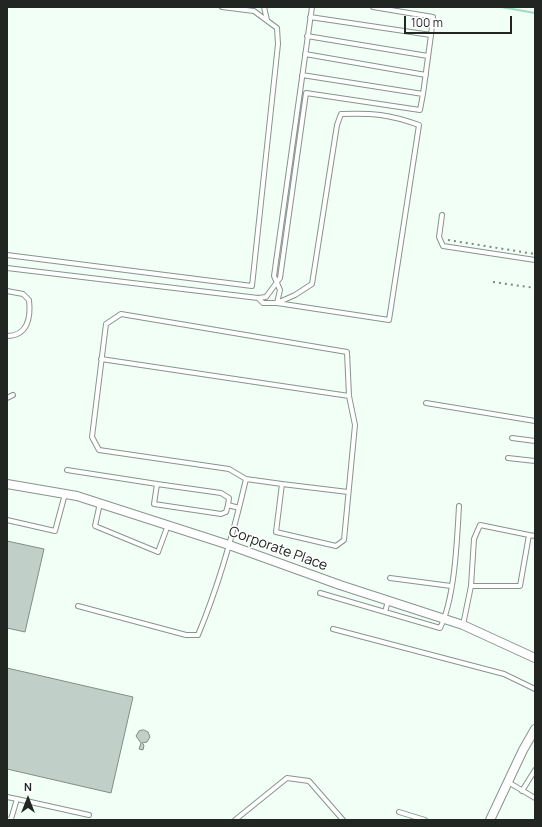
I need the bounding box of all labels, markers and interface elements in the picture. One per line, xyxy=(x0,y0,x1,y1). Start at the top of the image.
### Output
scale bar xyxy=(406,8,514,34)
text: 100 m xyxy=(411,14,443,31)
street label: Corporate Place xyxy=(226,523,330,575)
north arrow xyxy=(8,779,48,819)
text: N xyxy=(24,779,32,794)

